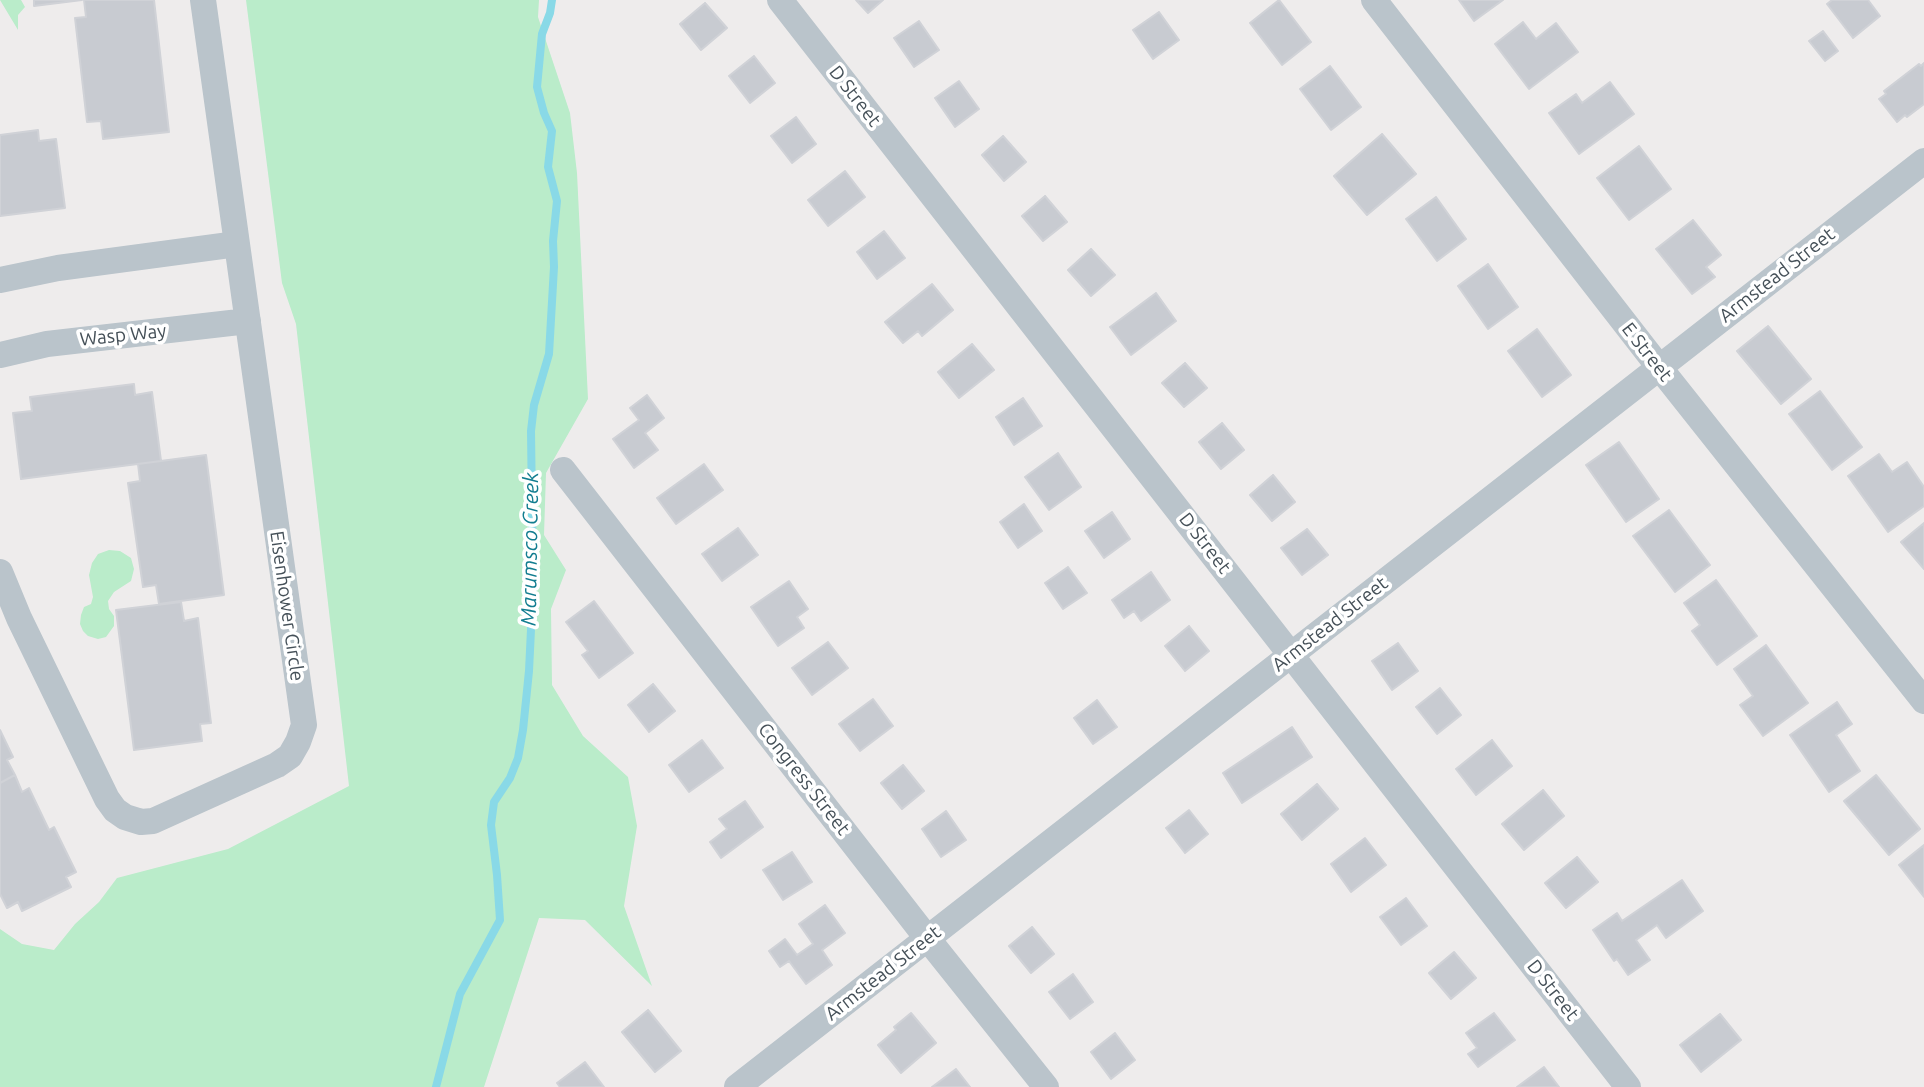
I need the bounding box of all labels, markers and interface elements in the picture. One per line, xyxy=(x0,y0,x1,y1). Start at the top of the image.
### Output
street label: D Street xyxy=(824,61,886,131)
street label: Armstead Street xyxy=(1715,223,1839,327)
street label: E Street xyxy=(1617,318,1677,386)
street label: Wasp Way xyxy=(79,319,167,351)
water label: Marumsco Creek xyxy=(516,472,544,626)
street label: D Street xyxy=(1174,508,1236,578)
street label: Eisenhower Circle xyxy=(265,529,309,683)
street label: Armstead Street xyxy=(1268,572,1392,676)
street label: Congress Street xyxy=(753,718,855,840)
street label: Armstead Street xyxy=(821,921,945,1025)
street label: D Street xyxy=(1522,955,1584,1025)

